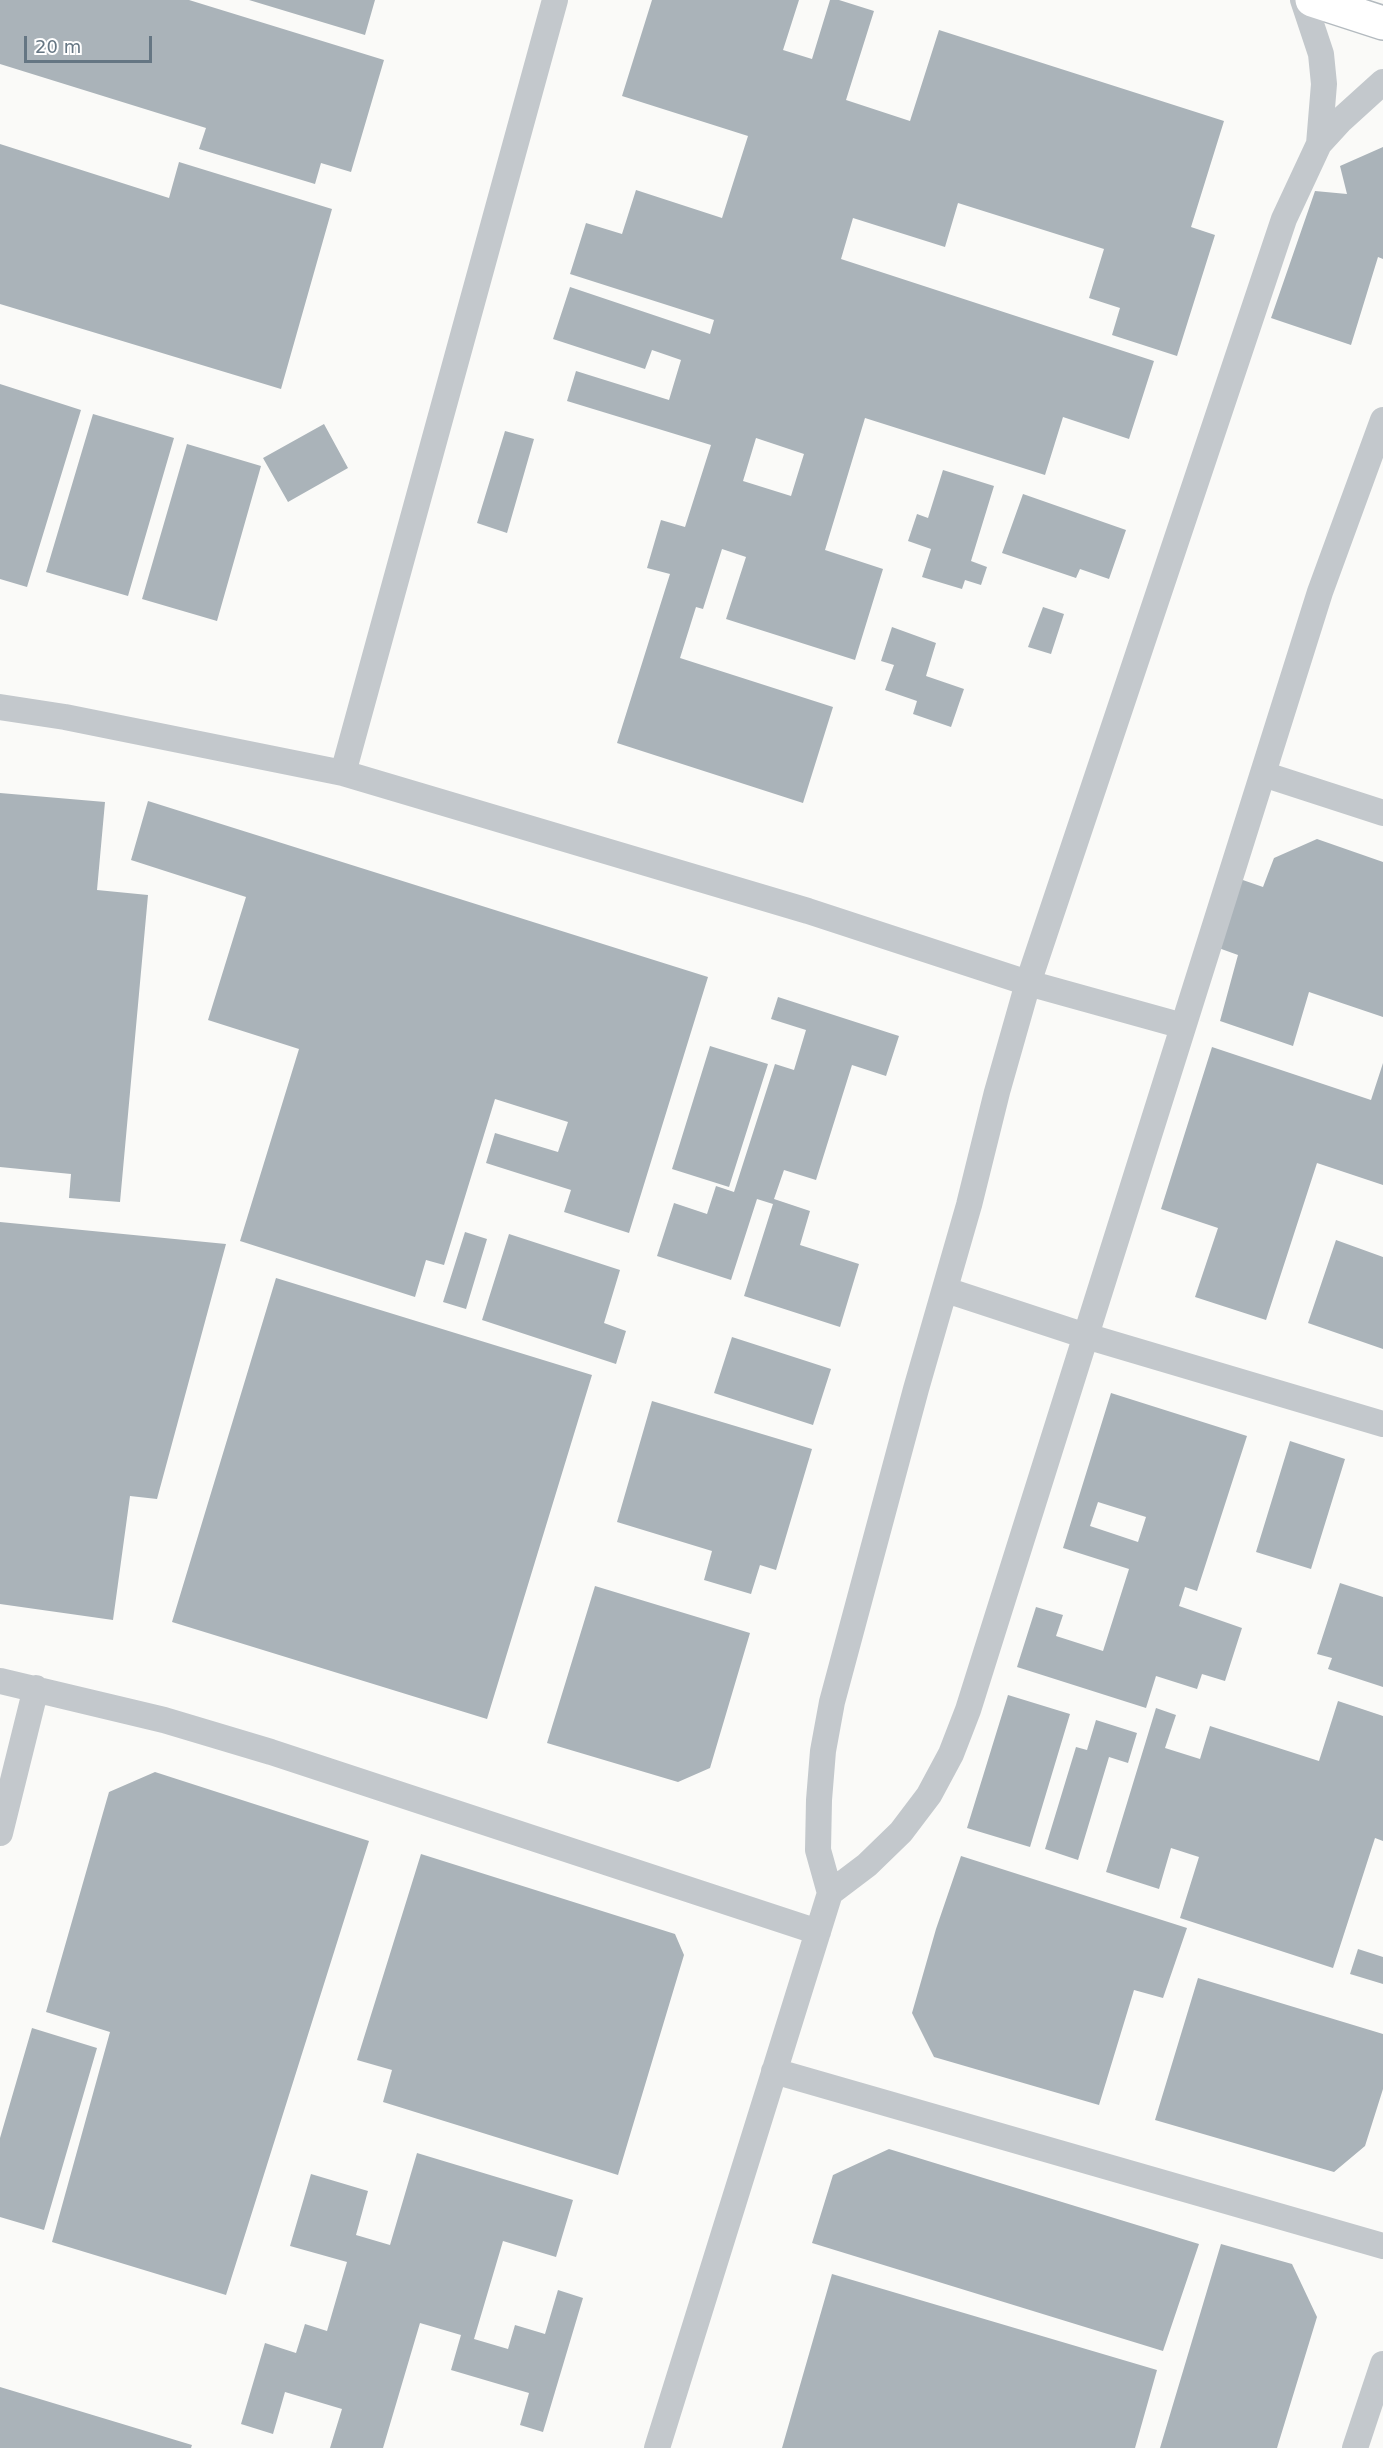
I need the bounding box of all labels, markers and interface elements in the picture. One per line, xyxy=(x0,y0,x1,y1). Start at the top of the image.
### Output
scale bar xyxy=(27,24,154,62)
text: 20 m xyxy=(35,36,81,57)

